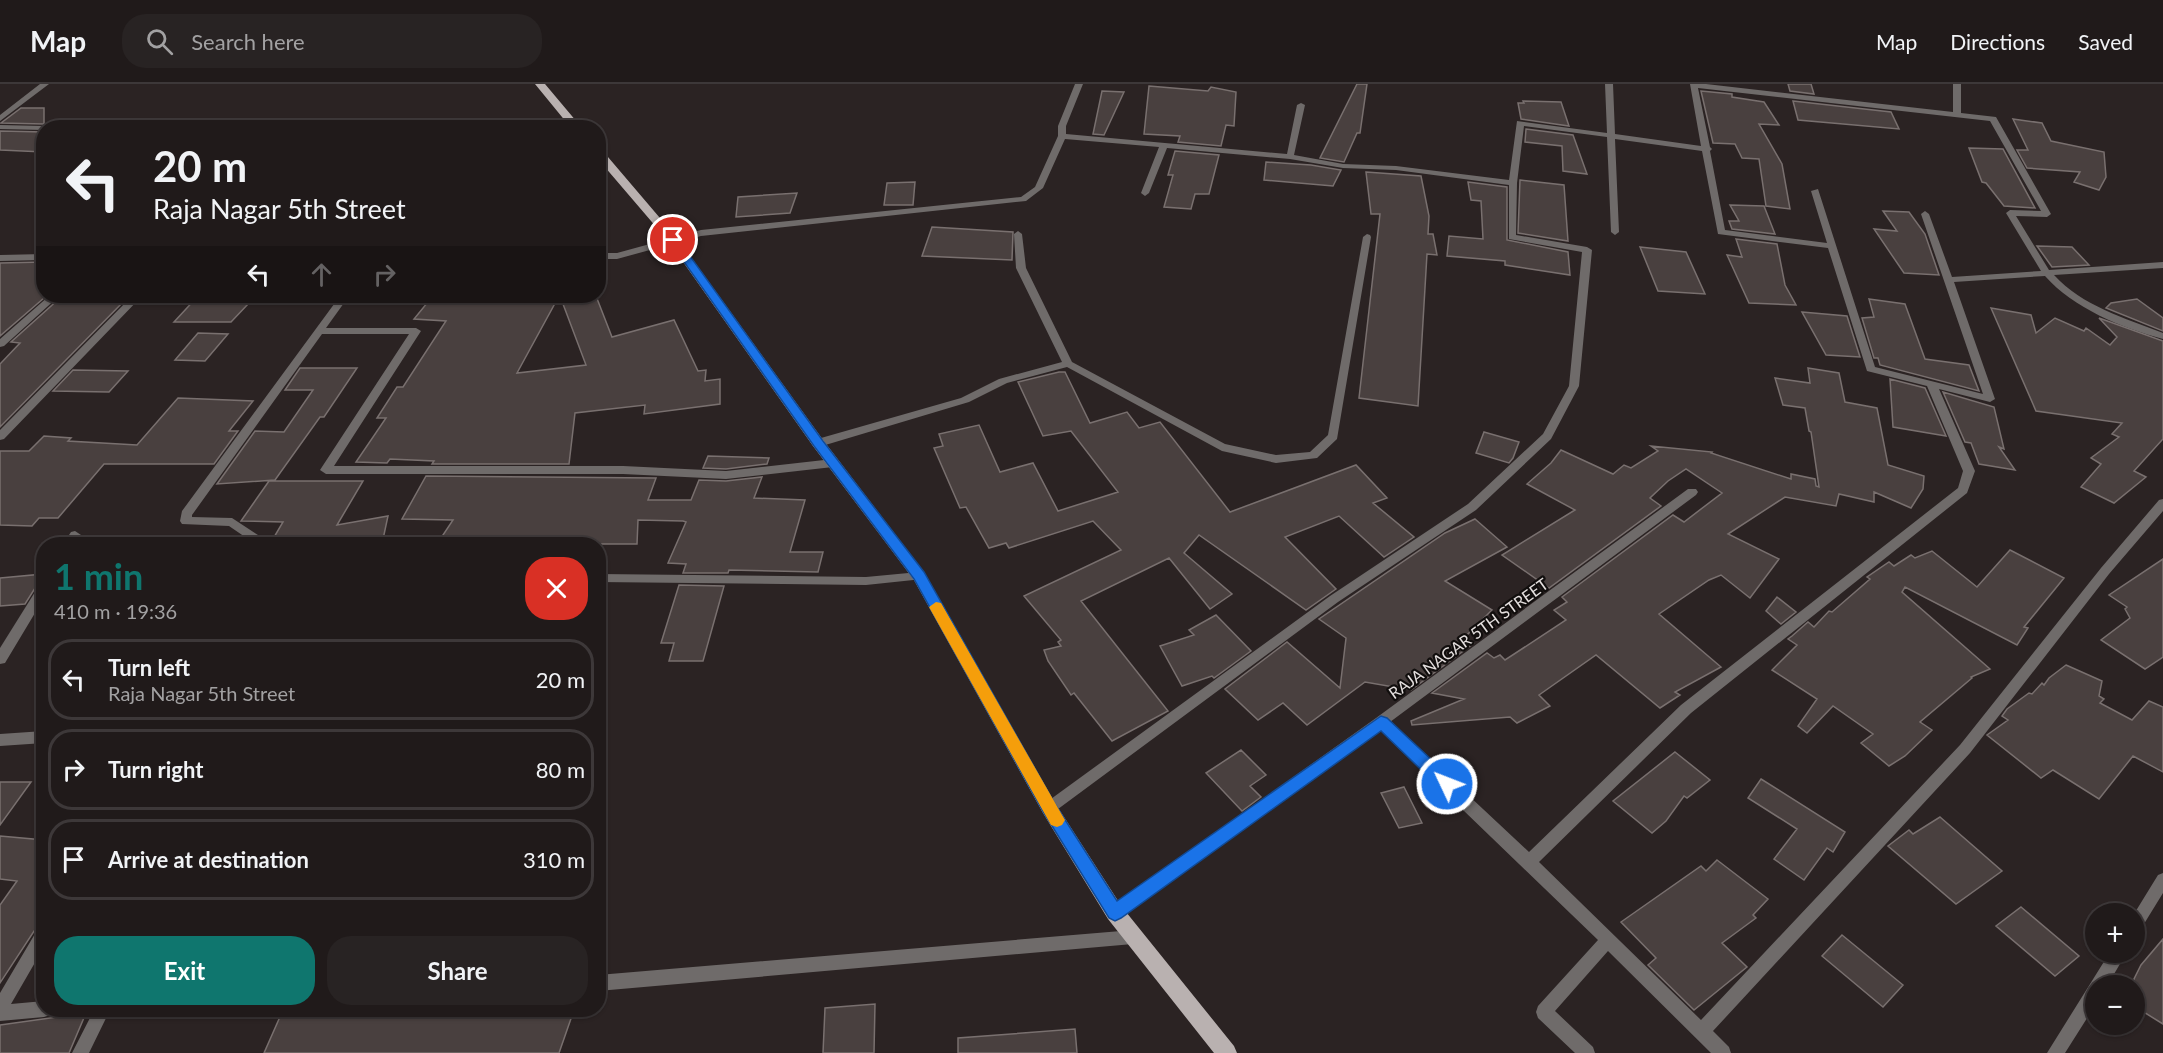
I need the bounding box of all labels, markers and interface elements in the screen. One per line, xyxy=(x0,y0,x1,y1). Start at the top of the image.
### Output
search box xyxy=(122,14,542,68)
text: Map xyxy=(30,24,86,58)
icon: search xyxy=(143,25,176,58)
text: Search here xyxy=(191,28,305,55)
text: Map xyxy=(1876,29,1917,54)
text: Directions xyxy=(1950,29,2045,54)
text: Saved xyxy=(2078,29,2133,54)
text: 20 m xyxy=(153,141,247,191)
icon: left xyxy=(54,144,132,222)
text: Raja Nagar 5th Street xyxy=(153,192,406,225)
pin xyxy=(647,214,698,265)
icon: arrive xyxy=(656,223,689,256)
icon: left xyxy=(242,258,275,291)
icon: ahead xyxy=(305,258,338,291)
icon: right xyxy=(368,258,401,291)
text: 1 min xyxy=(54,554,143,598)
button: close xyxy=(525,557,588,620)
street label: RAJA NAGAR 5TH STREET xyxy=(1385,573,1552,702)
text: 410 m · 19:36 xyxy=(54,599,177,623)
text: Turn left xyxy=(108,654,190,681)
icon: left xyxy=(57,663,90,696)
text: 20 m xyxy=(536,666,585,693)
text: Raja Nagar 5th Street xyxy=(108,681,295,705)
position arrow xyxy=(1415,752,1479,816)
icon: right xyxy=(57,753,90,786)
text: Turn right xyxy=(108,756,203,783)
text: 80 m xyxy=(536,756,585,783)
icon: arrive xyxy=(57,843,90,876)
text: Arrive at destination xyxy=(108,846,309,873)
text: 310 m xyxy=(523,846,585,873)
map controls xyxy=(2085,903,2145,1035)
button: + xyxy=(2085,903,2145,963)
button: Exit xyxy=(54,936,315,1005)
button: Share xyxy=(327,936,588,1005)
button: − xyxy=(2085,975,2145,1035)

